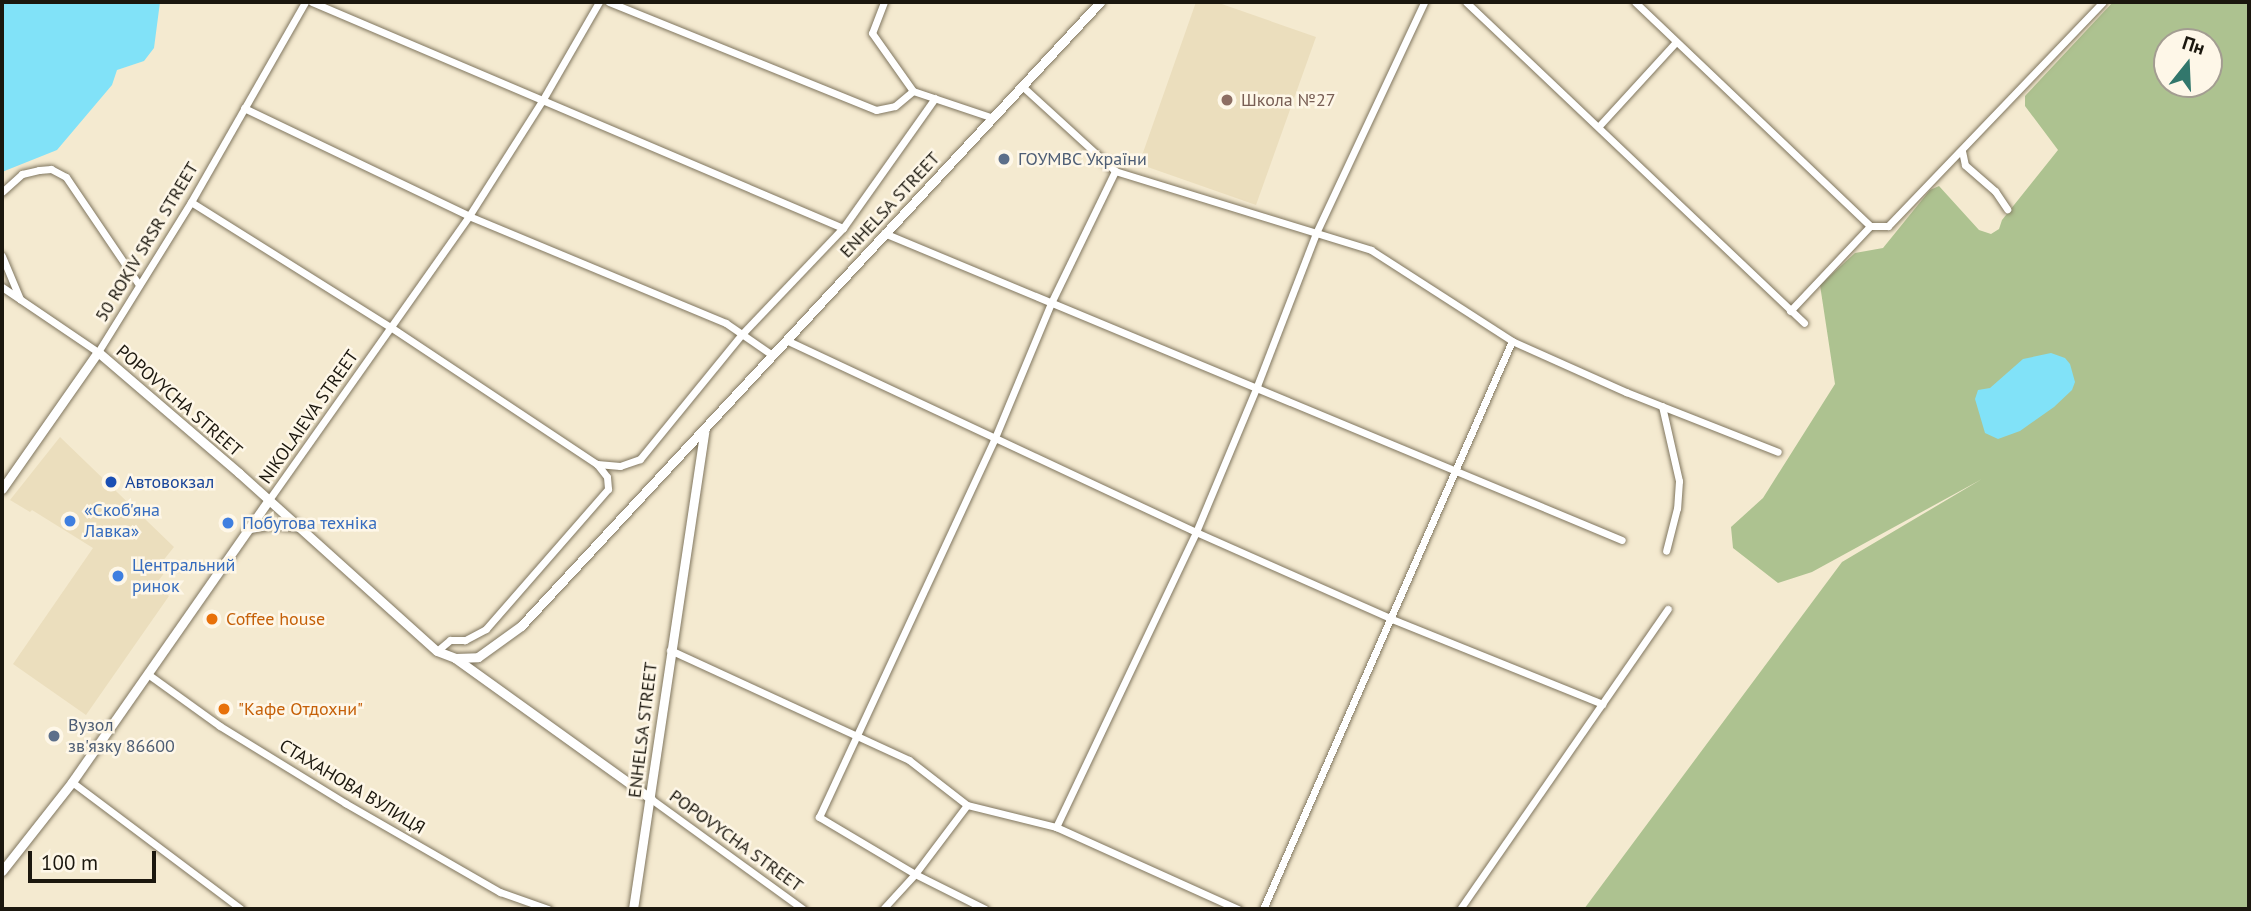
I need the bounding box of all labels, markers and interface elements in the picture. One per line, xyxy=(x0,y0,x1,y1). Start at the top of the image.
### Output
north arrow xyxy=(2153,28,2223,98)
text: Пн xyxy=(2180,30,2208,60)
place label: Школа №27 xyxy=(1241,89,1336,111)
marker: Школа №27 xyxy=(1219,92,1235,108)
street label: ENHELSA STREET xyxy=(835,147,945,263)
place label: ГОУМВС України xyxy=(1018,148,1148,170)
marker: ГОУМВС України xyxy=(996,151,1012,167)
street label: 50 ROKIV SRSR STREET xyxy=(91,158,203,326)
street label: POPOVYCHA STREET xyxy=(111,340,247,462)
street label: NIKOLAIEVA STREET xyxy=(255,346,363,488)
place label: Автовокзал xyxy=(125,471,214,493)
marker: Автовокзал xyxy=(103,474,119,490)
place label: «Скоб'яна Лавка» xyxy=(84,500,160,542)
place label: Побутова техніка xyxy=(242,512,378,534)
marker: «Скоб'яна Лавка» xyxy=(62,513,78,529)
marker: Побутова техніка xyxy=(220,515,236,531)
place label: Центральний ринок xyxy=(132,555,235,598)
marker: Центральний ринок xyxy=(110,568,126,584)
place label: Coffee house xyxy=(226,608,325,630)
marker: Coffee house xyxy=(204,611,220,627)
street label: ENHELSA STREET xyxy=(624,661,662,799)
place label: "Кафе Отдохни" xyxy=(238,698,363,720)
marker: "Кафе Отдохни" xyxy=(216,701,232,717)
place label: Вузол зв'язку 86600 xyxy=(68,715,175,758)
marker: Вузол зв'язку 86600 xyxy=(46,728,62,744)
street label: СТАХАНОВА ВУЛИЦЯ xyxy=(275,735,429,839)
street label: POPOVYCHA STREET xyxy=(665,785,807,897)
scale bar xyxy=(32,838,159,882)
text: 100 m xyxy=(41,849,98,876)

